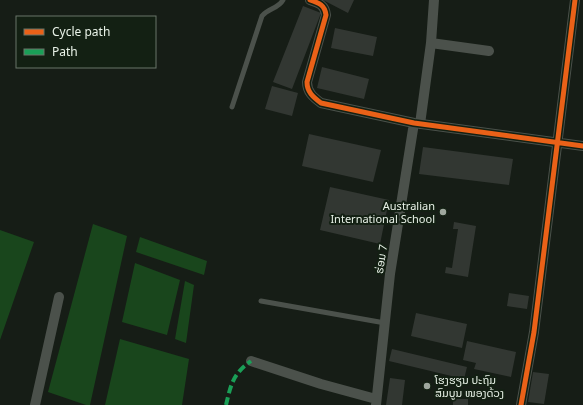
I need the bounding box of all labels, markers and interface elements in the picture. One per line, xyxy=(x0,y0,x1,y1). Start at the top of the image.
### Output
legend xyxy=(16,16,156,68)
text: Cycle path xyxy=(52,23,110,40)
text: Path xyxy=(52,43,78,60)
place label: Australian International School xyxy=(330,198,435,226)
marker: Australian International School xyxy=(438,207,448,217)
street label: ຮ່ອມ 7 xyxy=(371,243,390,275)
place label: ໂຮງຮຽນ ປະຖົມ ສົມບູນ ໜອງດ້ວງ xyxy=(434,372,504,400)
marker: ໂຮງຮຽນ ປະຖົມ ສົມບູນ ໜອງດ້ວງ xyxy=(422,381,432,391)

